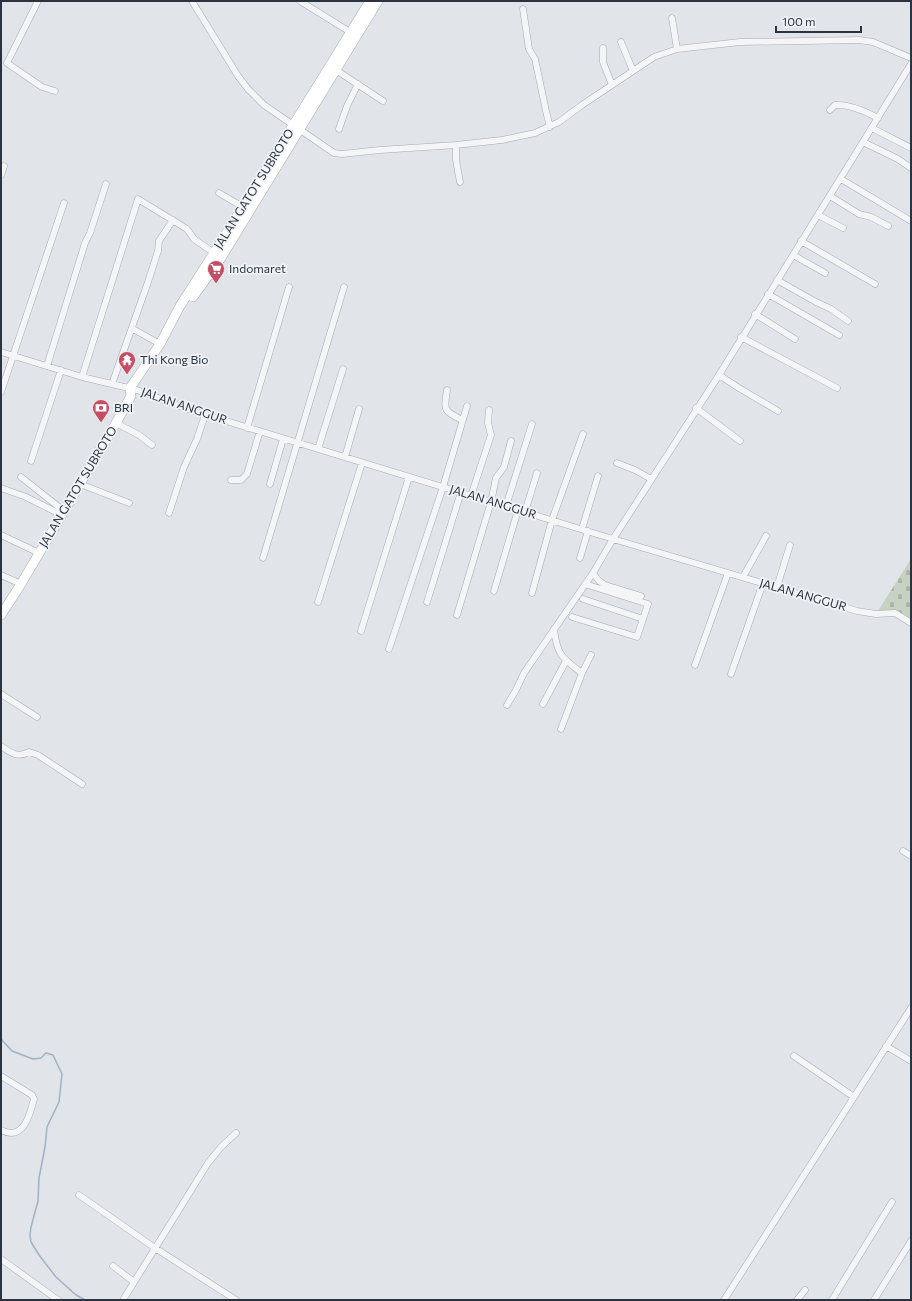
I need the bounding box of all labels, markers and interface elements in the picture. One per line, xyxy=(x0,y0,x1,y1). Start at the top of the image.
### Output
scale bar xyxy=(776,8,861,34)
text: 100 m xyxy=(782,14,816,28)
street label: JALAN GATOT SUBROTO xyxy=(210,126,297,252)
supermarket icon: Indomaret xyxy=(206,259,226,284)
place label: Indomaret xyxy=(229,261,286,275)
temple icon: Thi Kong Bio xyxy=(117,350,137,375)
place label: Thi Kong Bio xyxy=(140,352,208,366)
street label: JALAN ANGGUR xyxy=(139,384,229,427)
bank icon: BRI xyxy=(91,398,111,423)
place label: BRI xyxy=(114,400,133,414)
street label: JALAN GATOT SUBROTO xyxy=(35,423,120,550)
street label: JALAN ANGGUR xyxy=(448,481,538,522)
street label: JALAN ANGGUR xyxy=(758,575,848,614)

